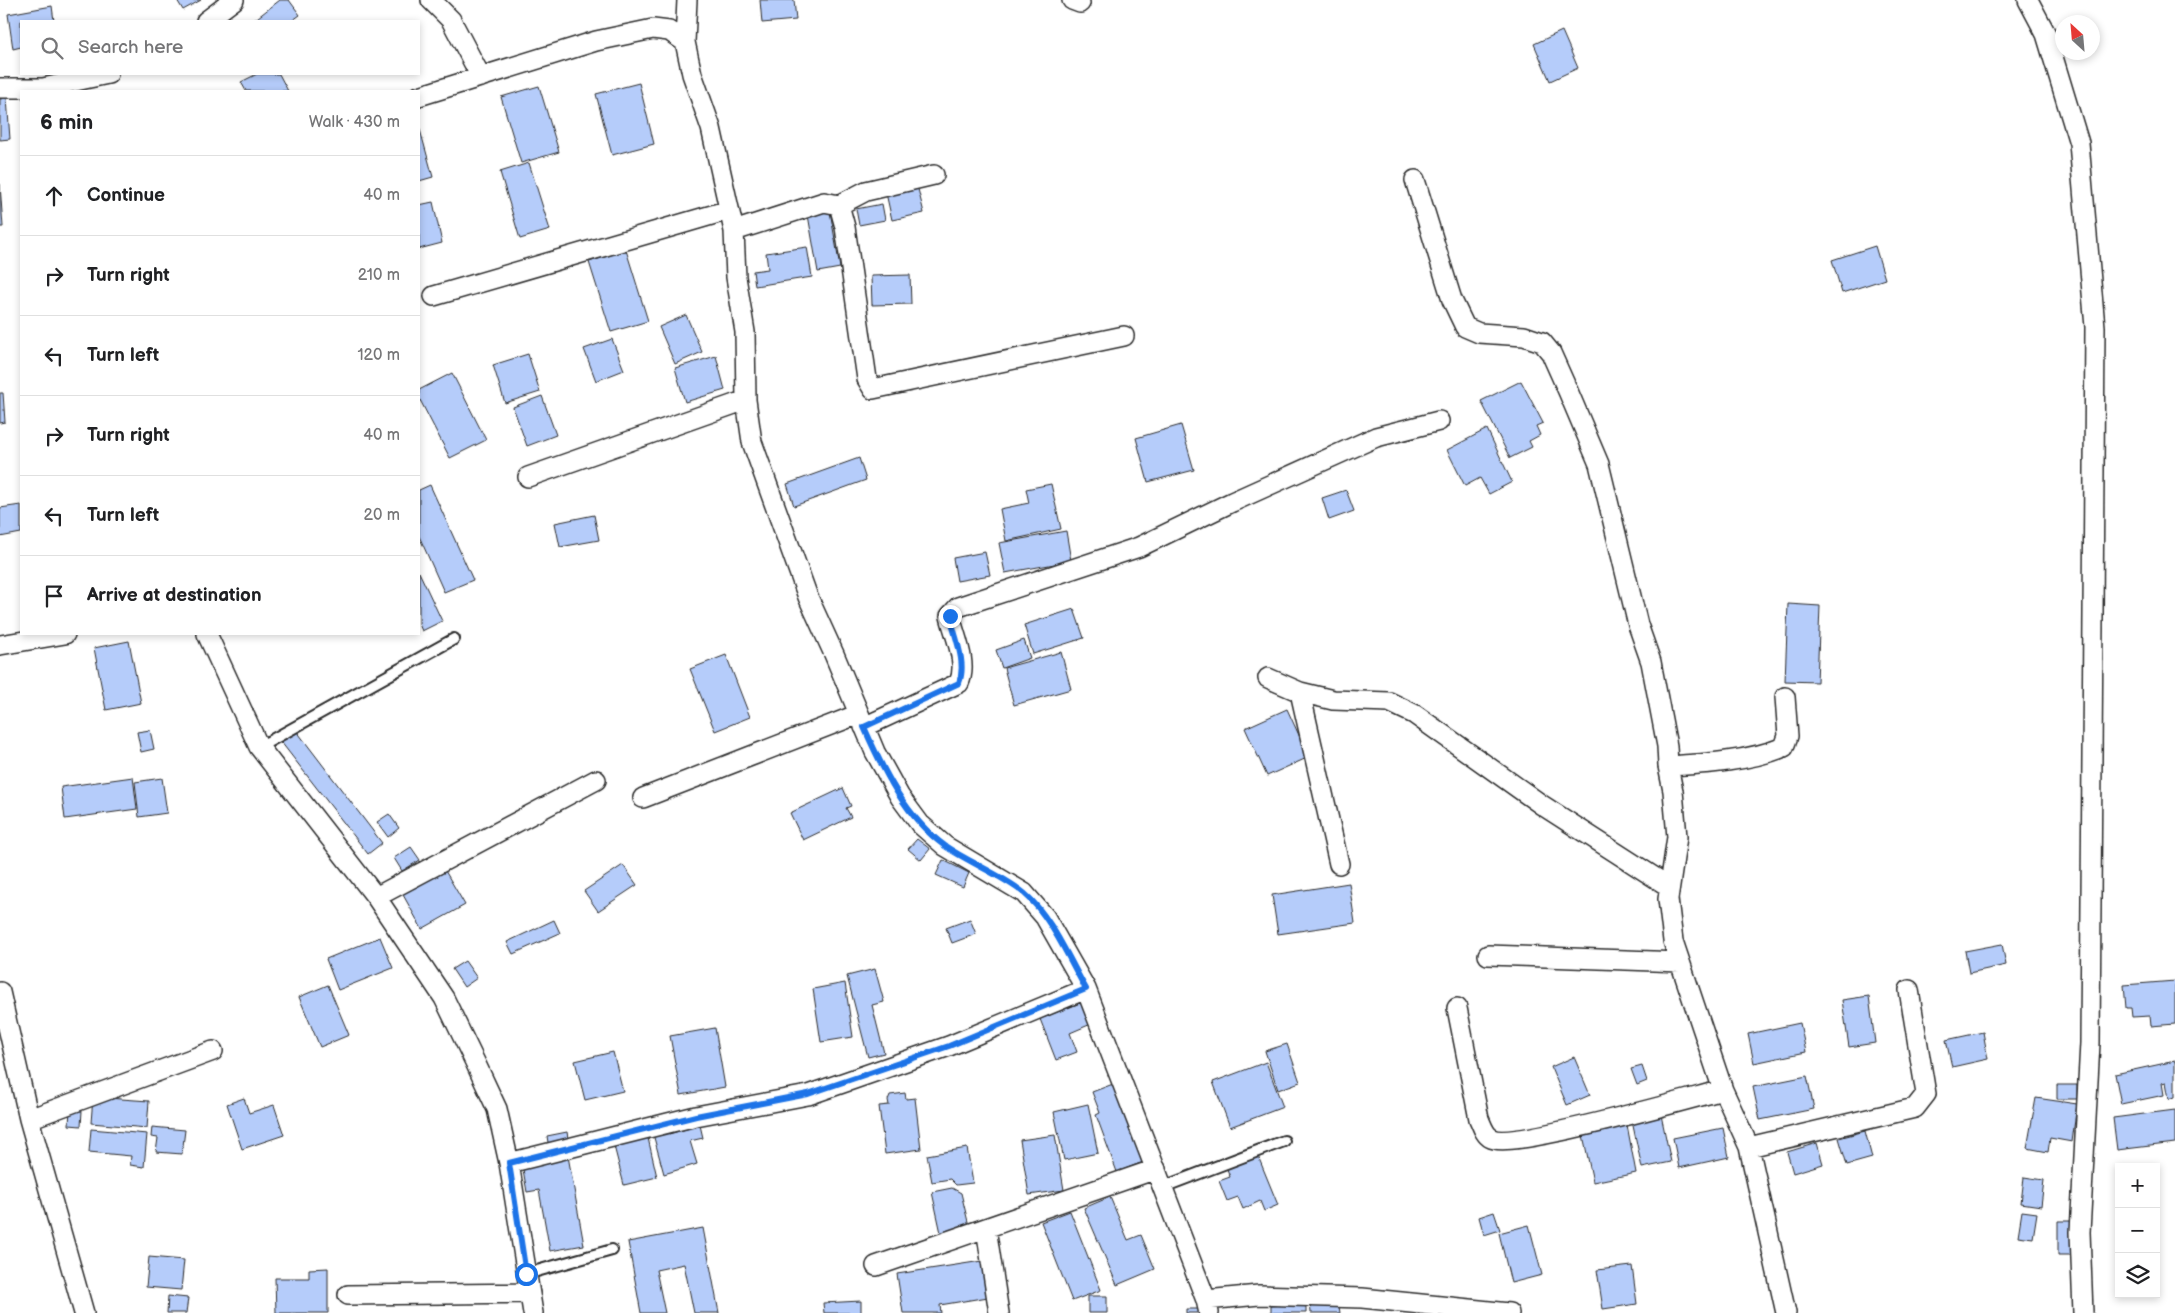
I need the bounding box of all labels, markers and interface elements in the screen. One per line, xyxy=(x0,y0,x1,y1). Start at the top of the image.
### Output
north arrow xyxy=(2055,15,2100,60)
search box xyxy=(20,20,420,75)
icon: search xyxy=(38,34,66,62)
text: Search here xyxy=(78,36,183,59)
text: 6 min xyxy=(40,110,93,135)
text: Walk · 430 m xyxy=(309,113,400,132)
icon: ahead xyxy=(40,182,68,210)
text: Continue xyxy=(87,184,165,207)
text: 40 m xyxy=(363,186,400,205)
icon: right xyxy=(40,262,68,290)
text: Turn right xyxy=(87,264,170,287)
text: 210 m xyxy=(358,266,400,285)
icon: left xyxy=(40,342,68,370)
text: Turn left xyxy=(87,344,159,367)
text: 120 m xyxy=(357,346,400,365)
icon: right xyxy=(40,422,68,450)
text: Turn right xyxy=(87,424,170,447)
text: 40 m xyxy=(363,426,400,445)
icon: left xyxy=(40,502,68,530)
text: Turn left xyxy=(87,504,159,527)
text: 20 m xyxy=(364,506,400,525)
icon: arrive xyxy=(40,582,68,610)
text: Arrive at destination xyxy=(87,584,262,607)
route end xyxy=(939,605,962,628)
map controls xyxy=(2115,1163,2160,1298)
button: + xyxy=(2115,1163,2160,1208)
button: − xyxy=(2115,1208,2160,1253)
button: layers xyxy=(2115,1253,2160,1298)
route start xyxy=(515,1263,538,1286)

